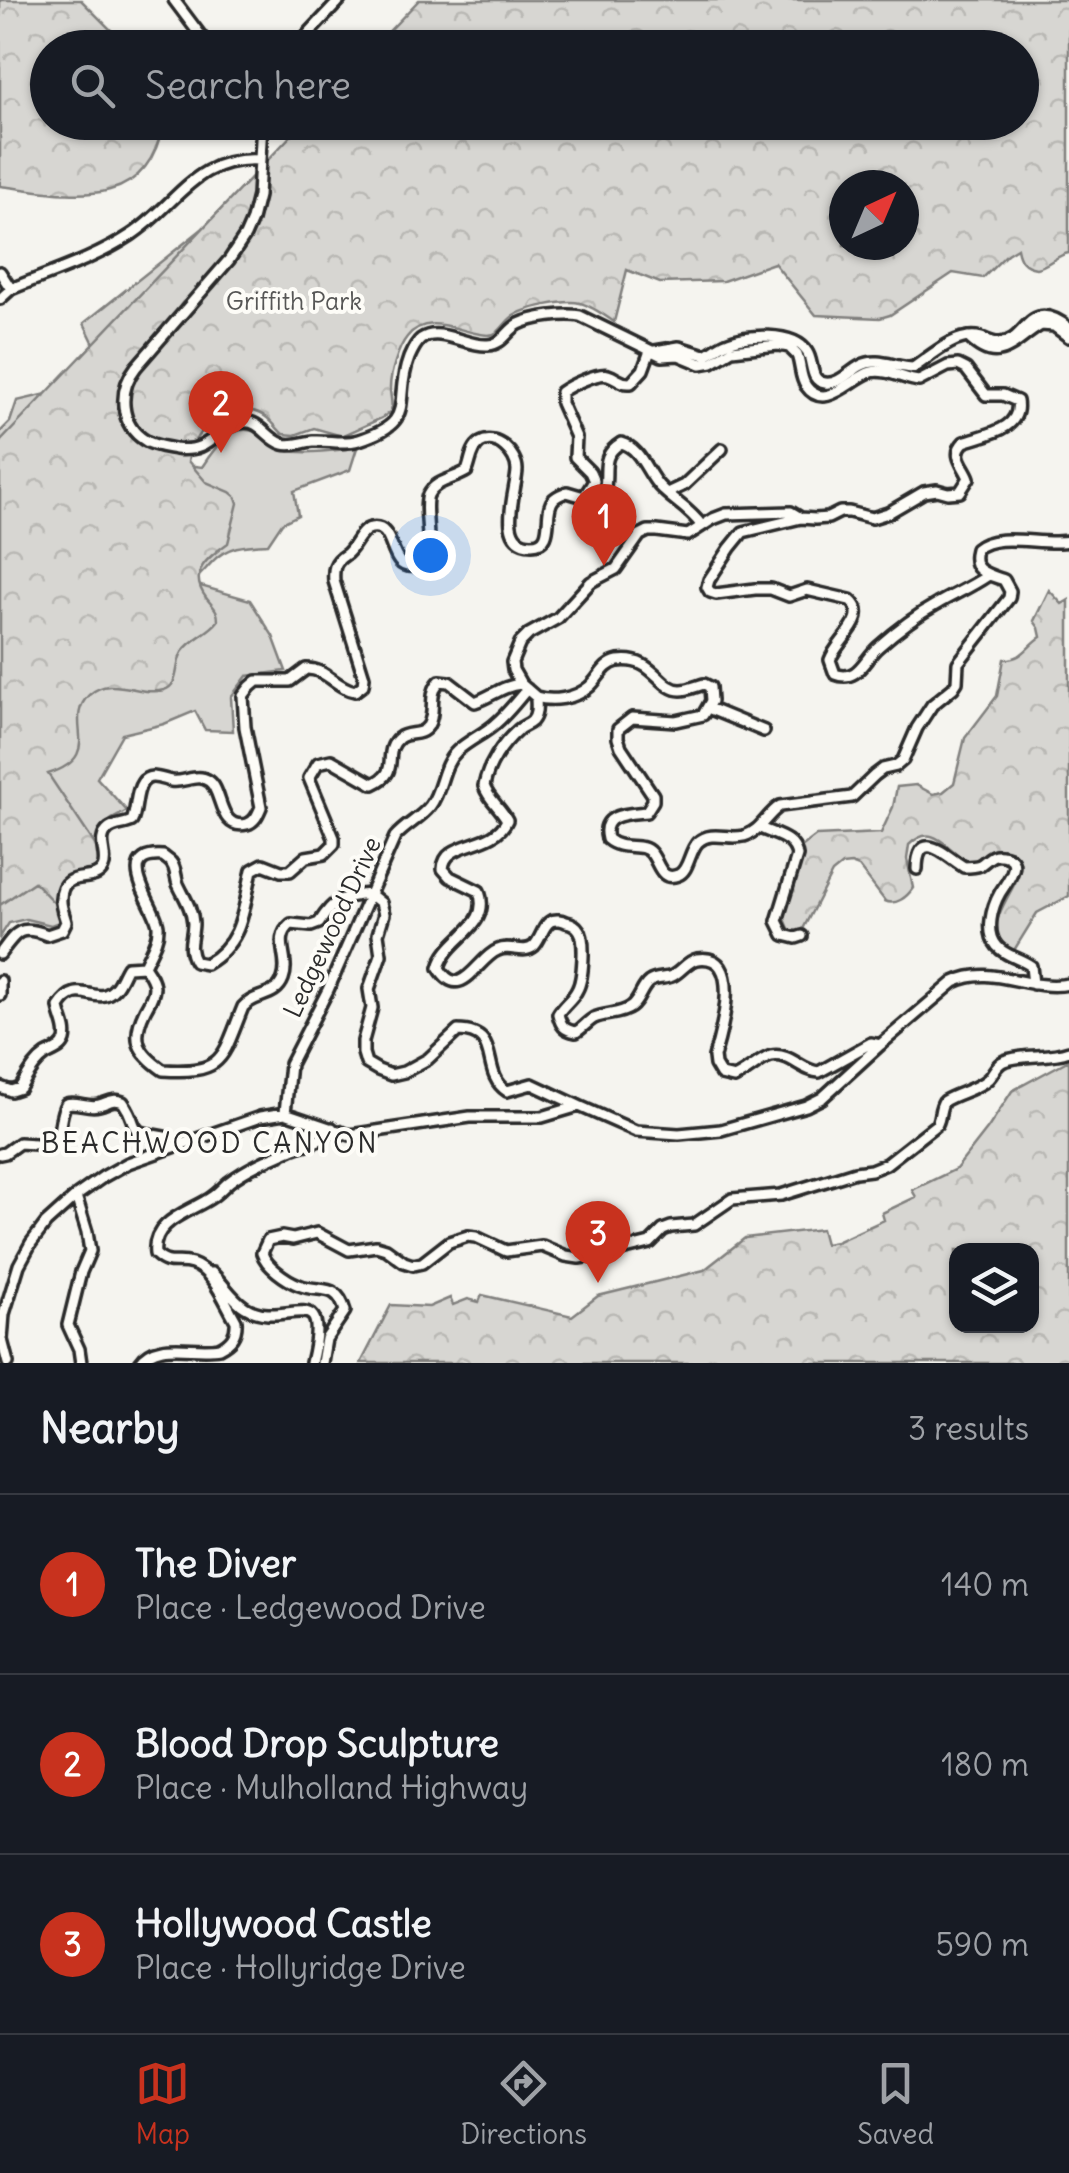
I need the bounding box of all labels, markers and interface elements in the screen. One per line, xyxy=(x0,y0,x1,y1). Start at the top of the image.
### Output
search box xyxy=(30,30,1039,140)
icon: search xyxy=(65,58,120,113)
text: Search here xyxy=(145,62,351,109)
north arrow xyxy=(829,170,919,260)
park label: Griffith Park xyxy=(226,285,362,317)
pin: 2 xyxy=(188,370,254,453)
pin: 1 xyxy=(572,484,636,566)
your location xyxy=(405,530,456,581)
street label: Ledgewood Drive xyxy=(276,831,388,1023)
district label: BEACHWOOD CANYON xyxy=(41,1125,379,1161)
pin: 3 xyxy=(566,1200,630,1283)
map controls xyxy=(949,1243,1039,1333)
button: layers xyxy=(949,1243,1039,1333)
text: Nearby xyxy=(40,1402,179,1454)
text: 3 results xyxy=(908,1408,1029,1449)
text: The Diver xyxy=(135,1540,296,1587)
text: 1 xyxy=(66,1564,79,1605)
text: 140 m xyxy=(941,1564,1029,1605)
text: Place · Ledgewood Drive xyxy=(135,1587,486,1628)
text: Blood Drop Sculpture xyxy=(135,1720,499,1767)
text: 2 xyxy=(64,1744,81,1785)
text: 180 m xyxy=(941,1744,1029,1785)
text: Place · Mulholland Highway xyxy=(135,1767,528,1808)
text: Hollywood Castle xyxy=(135,1900,432,1947)
text: 3 xyxy=(63,1924,82,1965)
text: 590 m xyxy=(935,1924,1029,1965)
text: Place · Hollyridge Drive xyxy=(135,1947,466,1988)
tab: Map xyxy=(135,2056,190,2152)
tab: Directions xyxy=(460,2056,587,2152)
tab: Saved xyxy=(857,2056,934,2152)

